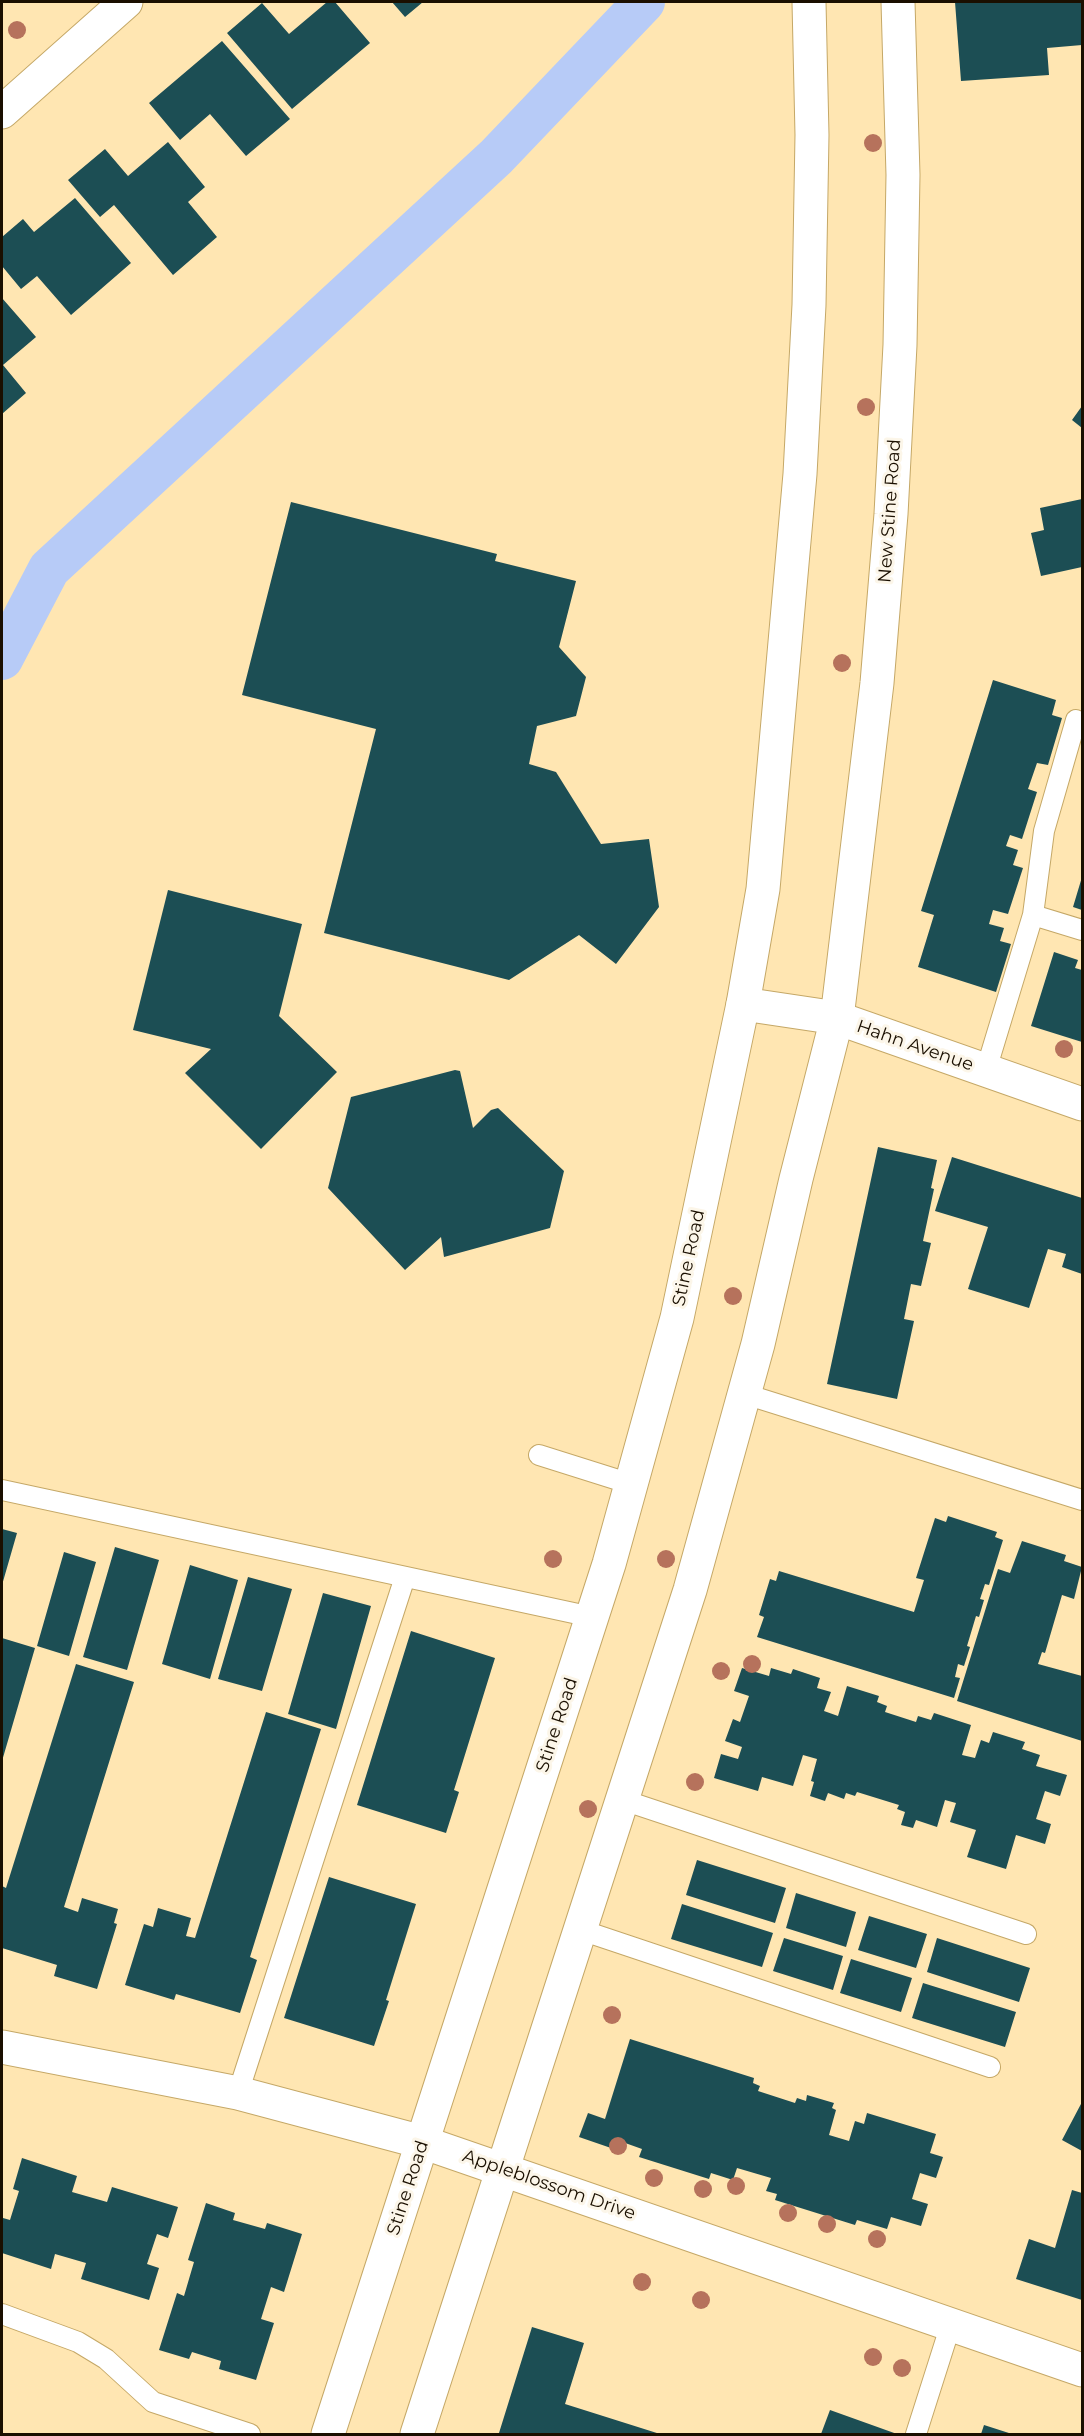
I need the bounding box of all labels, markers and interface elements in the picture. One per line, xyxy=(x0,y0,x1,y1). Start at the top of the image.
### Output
street label: New Stine Road xyxy=(874,438,906,584)
street label: Hahn Avenue xyxy=(854,1016,976,1076)
street label: Stine Road xyxy=(668,1208,710,1308)
street label: Stine Road xyxy=(532,1675,582,1775)
street label: Stine Road xyxy=(383,2138,433,2238)
street label: Appleblossom Drive xyxy=(460,2145,638,2225)

